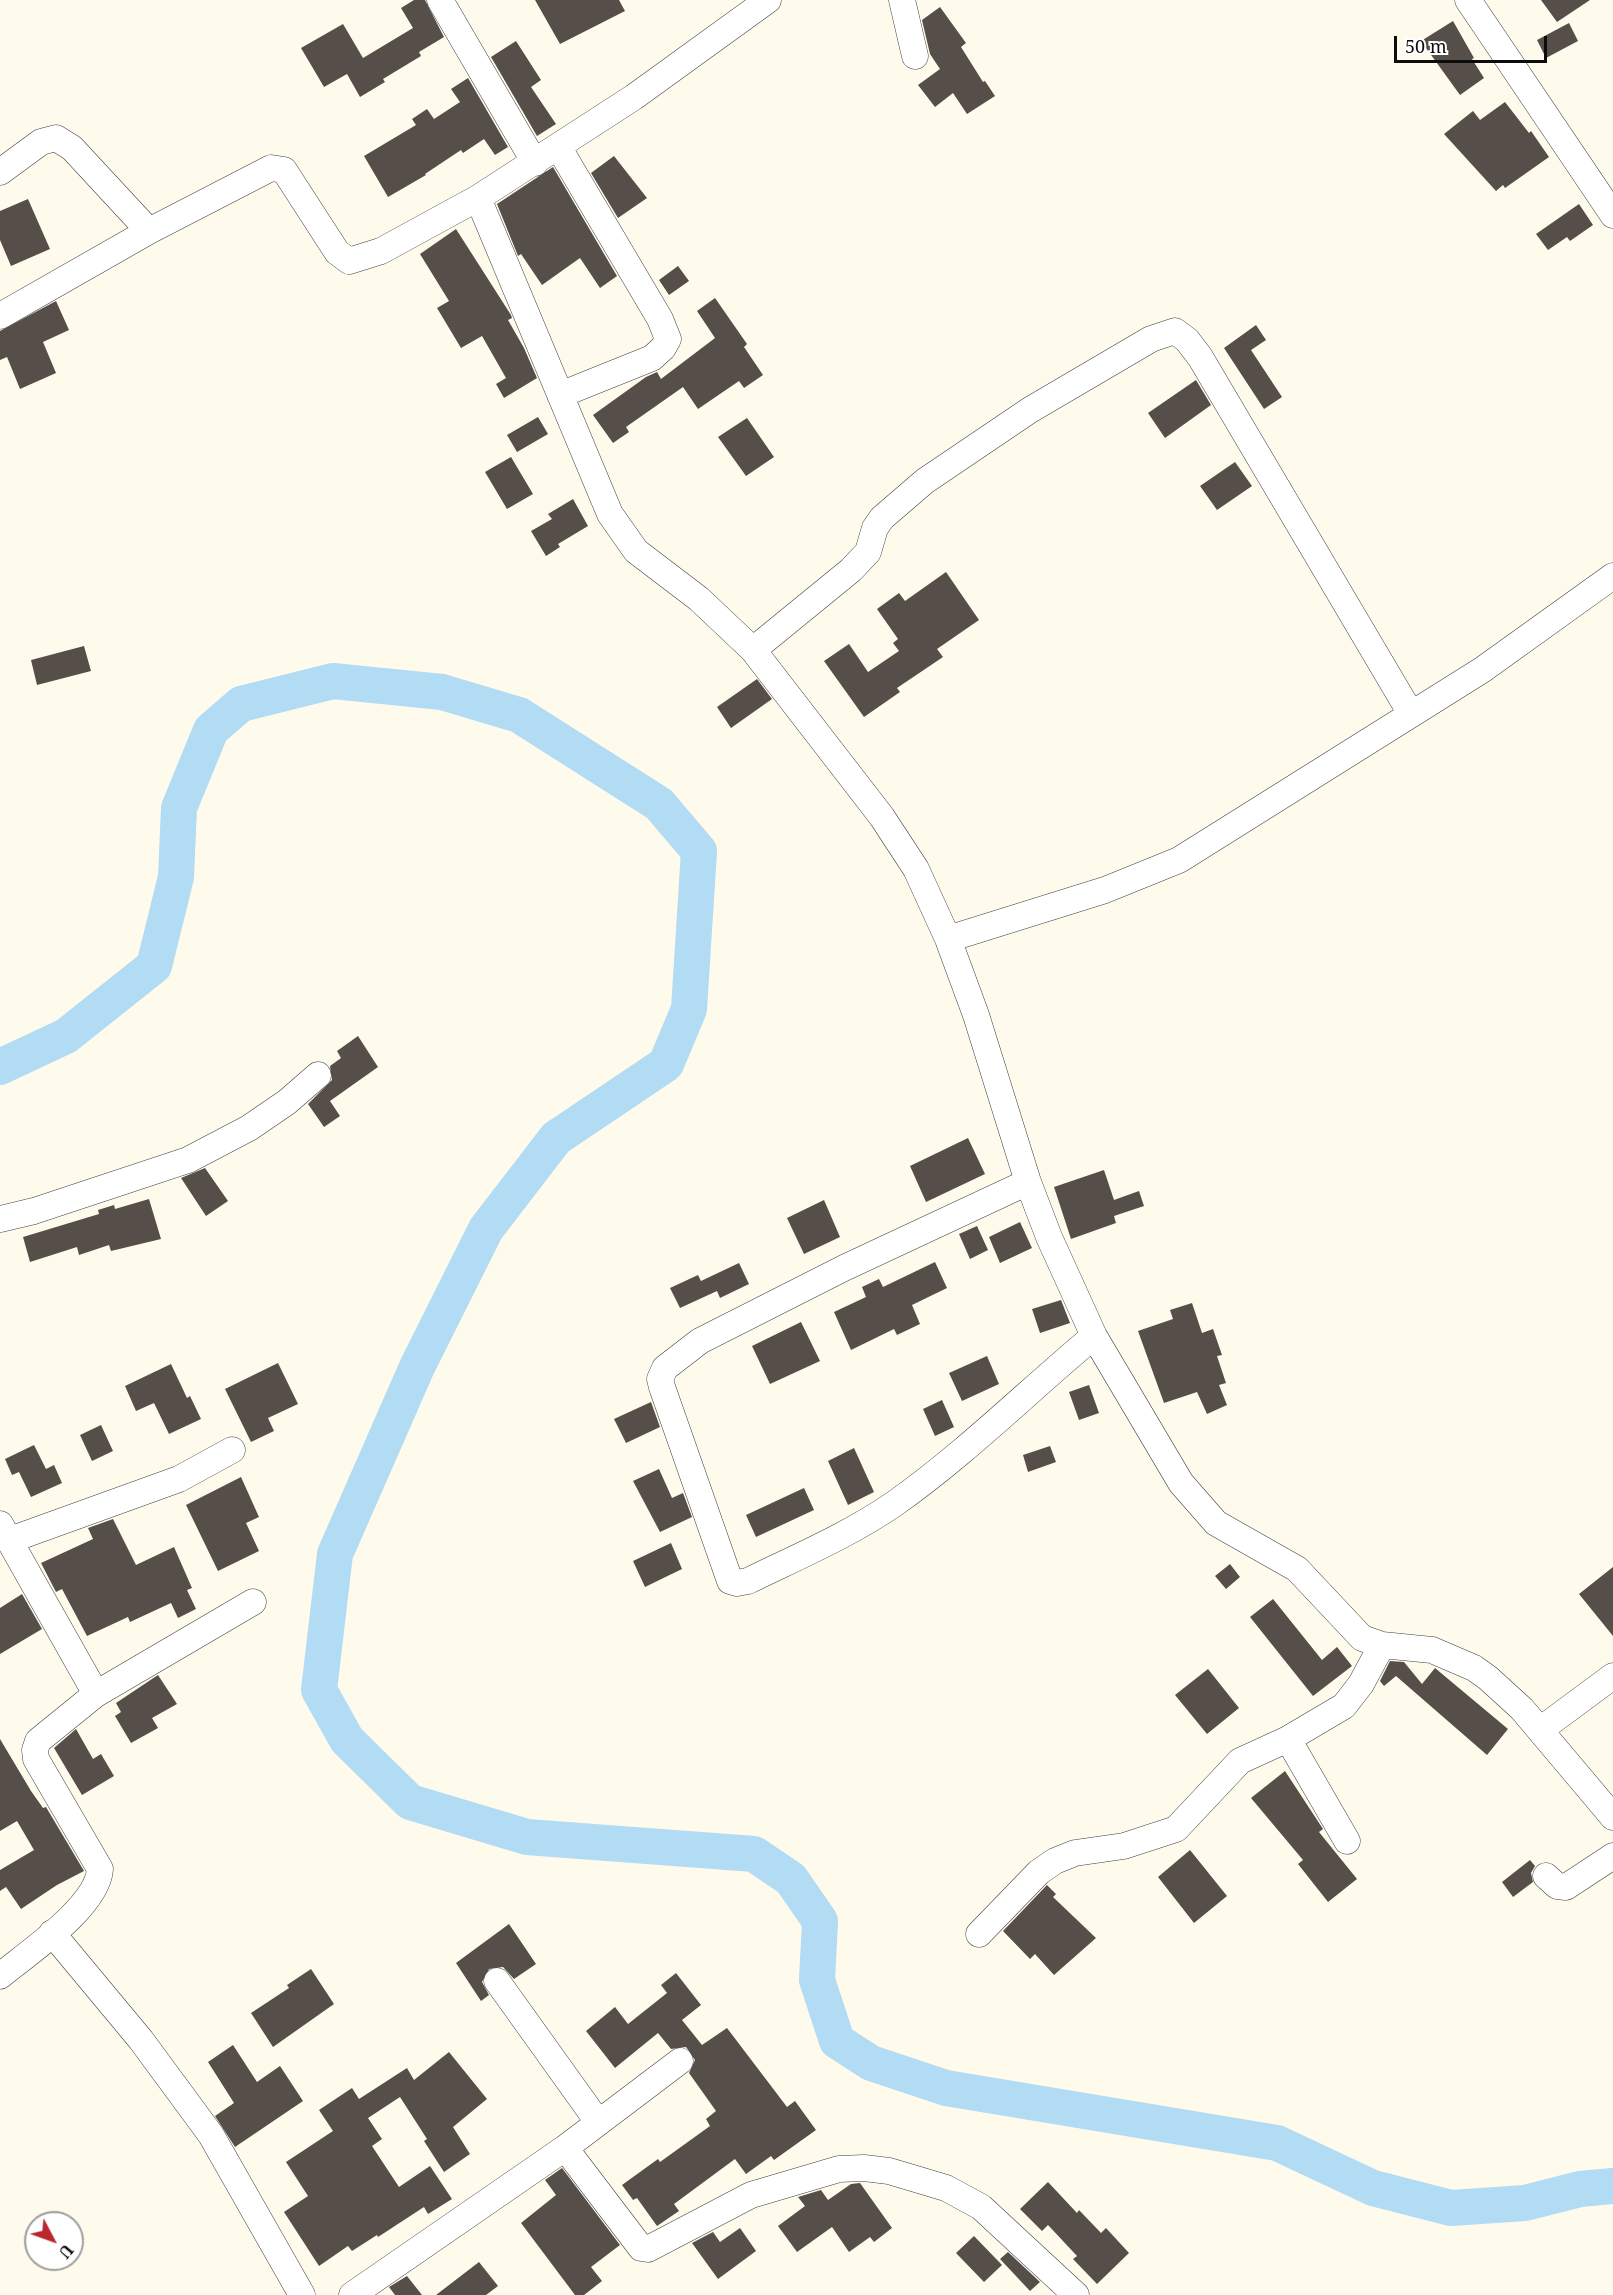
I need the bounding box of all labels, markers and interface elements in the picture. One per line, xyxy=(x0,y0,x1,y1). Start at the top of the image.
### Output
scale bar xyxy=(1397,24,1550,62)
text: 50 m xyxy=(1405,34,1447,58)
north arrow xyxy=(24,2211,84,2271)
text: U xyxy=(54,2240,78,2263)

